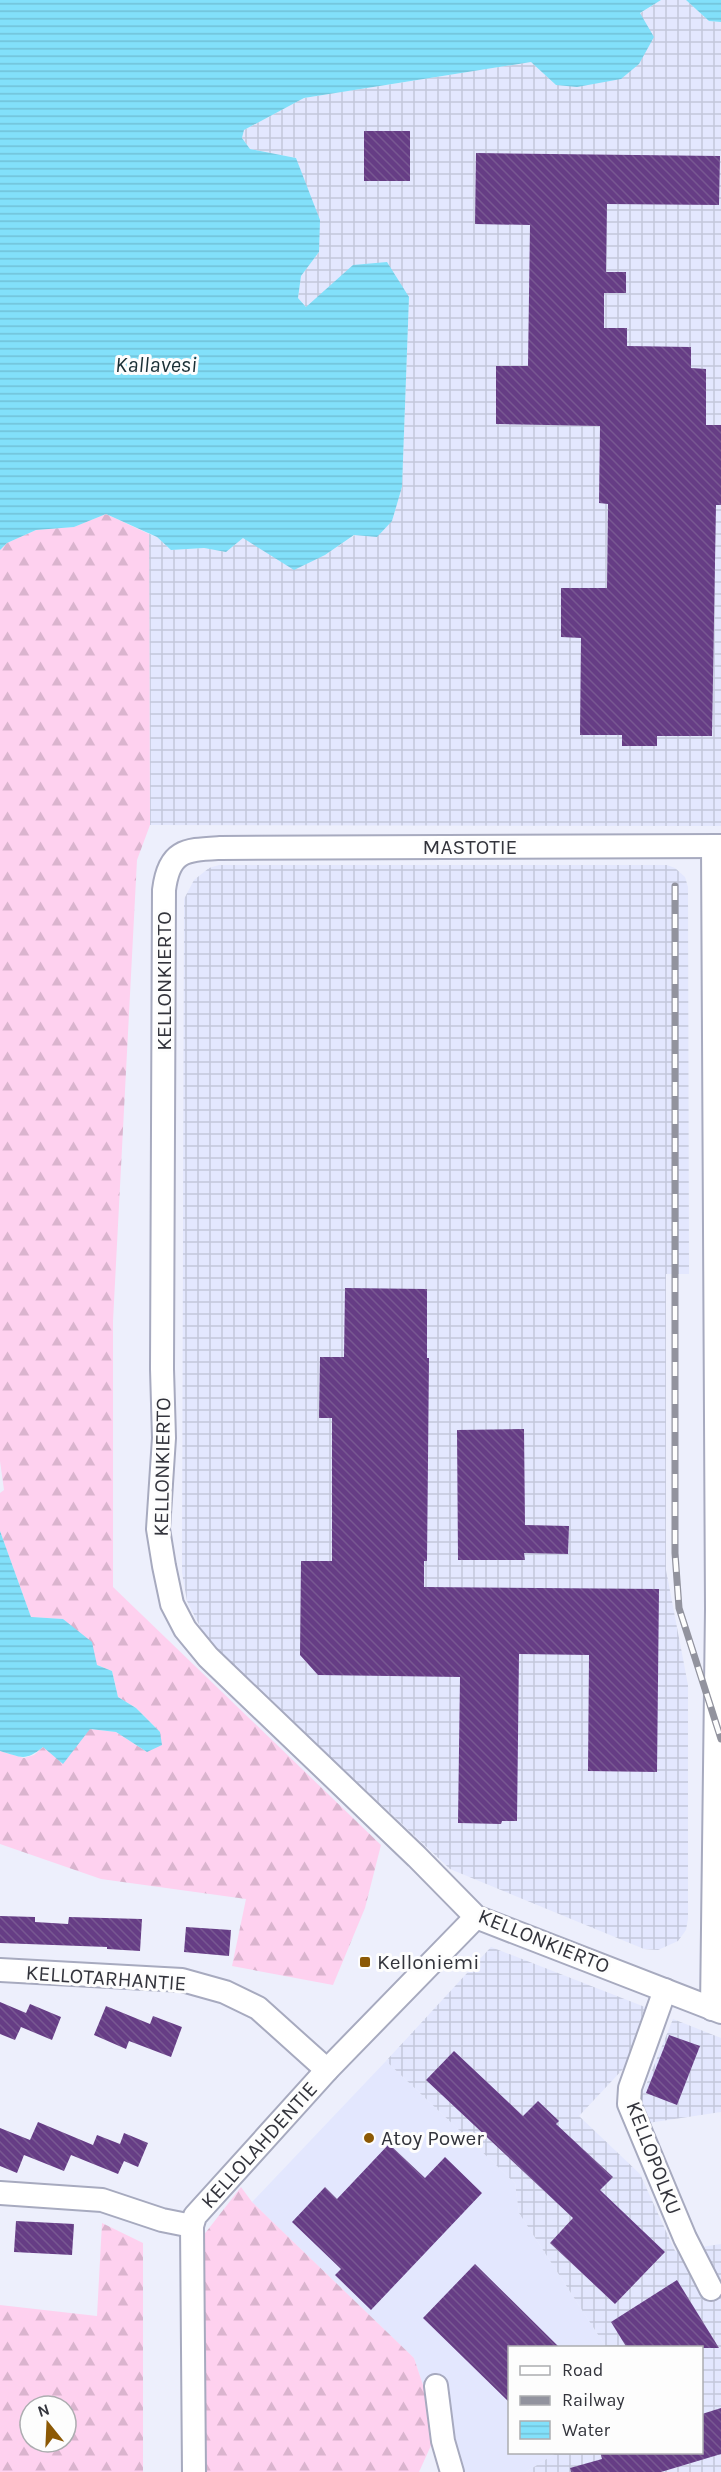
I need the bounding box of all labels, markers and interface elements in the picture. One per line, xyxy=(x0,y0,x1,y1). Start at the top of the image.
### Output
water label: Kallavesi xyxy=(115,352,197,378)
street label: MASTOTIE xyxy=(423,835,517,859)
street label: KELLONKIERTO xyxy=(152,911,176,1051)
street label: KELLONKIERTO xyxy=(149,1397,175,1537)
street label: KELLONKIERTO xyxy=(475,1904,613,1978)
place label: Kelloniemi xyxy=(377,1950,479,1974)
marker: Kelloniemi xyxy=(358,1955,372,1969)
street label: KELLOTARHANTIE xyxy=(25,1960,187,1996)
street label: KELLOLAHDENTIE xyxy=(196,2077,322,2213)
street label: KELLOPOLKU xyxy=(621,2098,687,2218)
place label: Atoy Power xyxy=(381,2126,484,2150)
marker: Atoy Power xyxy=(362,2131,376,2145)
legend xyxy=(508,2346,703,2454)
text: Road xyxy=(562,2359,603,2381)
text: Railway xyxy=(562,2389,625,2411)
north arrow xyxy=(18,2394,78,2454)
text: N xyxy=(35,2399,52,2421)
text: Water xyxy=(562,2419,610,2441)

